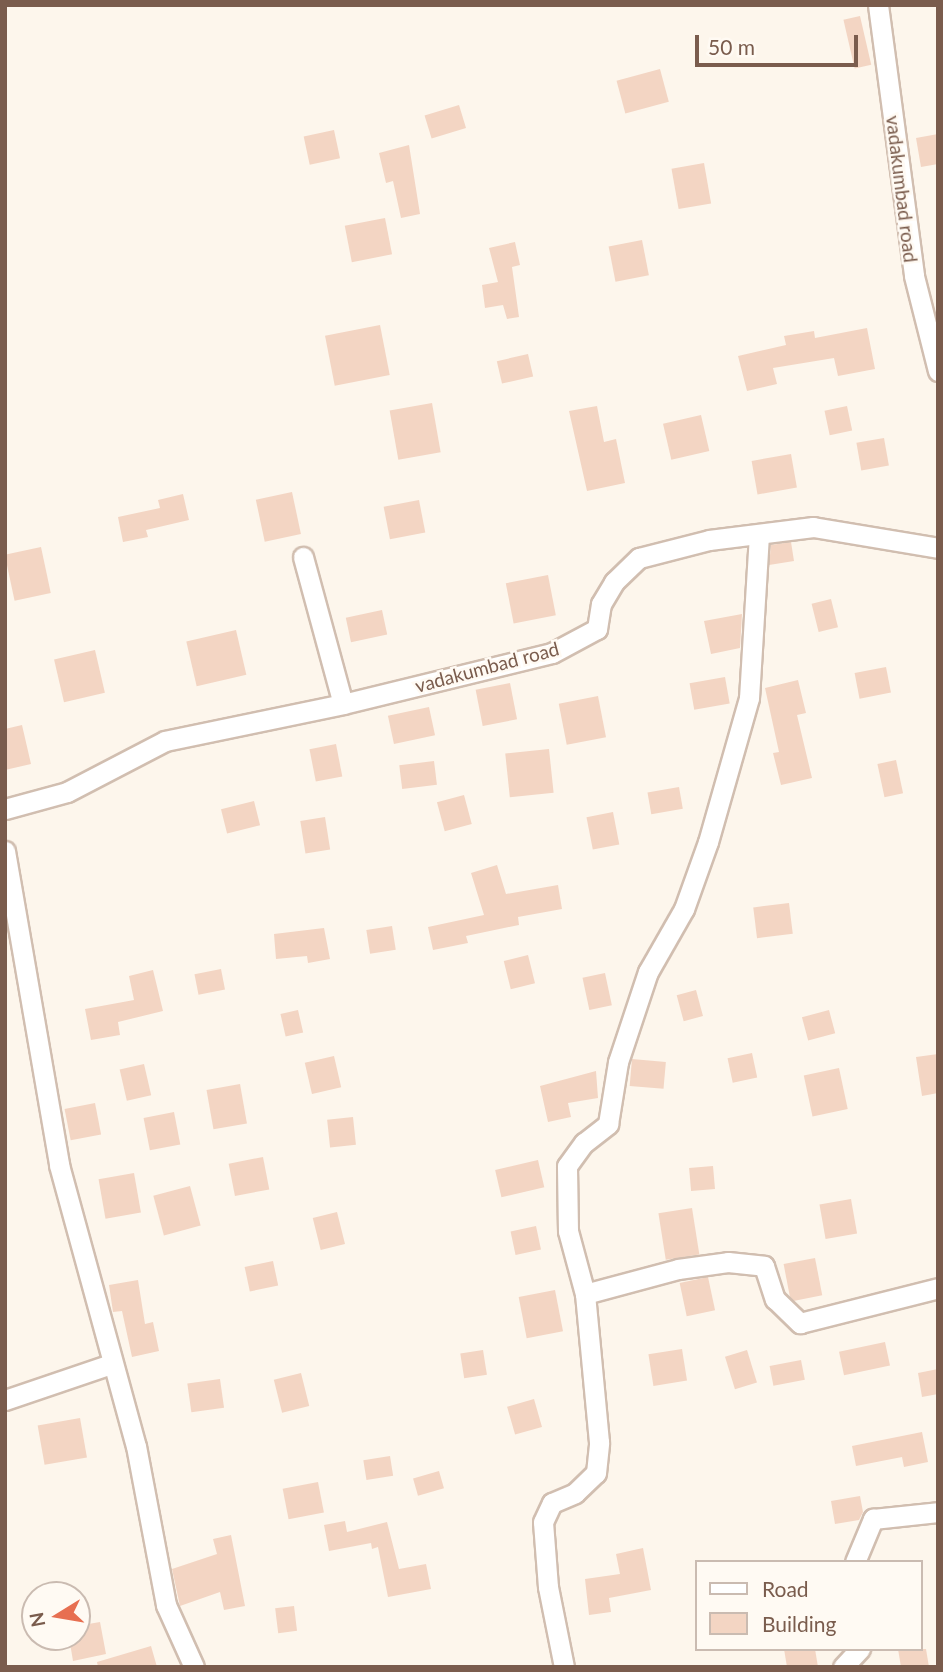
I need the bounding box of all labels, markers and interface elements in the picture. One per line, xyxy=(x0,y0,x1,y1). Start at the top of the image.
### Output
scale bar xyxy=(698,21,861,65)
text: 50 m xyxy=(708,34,755,59)
street label: vadakumbad road xyxy=(882,114,922,264)
street label: vadakumbad road xyxy=(413,637,561,697)
legend xyxy=(694,1560,922,1651)
text: Road xyxy=(762,1576,809,1601)
north arrow xyxy=(21,1581,91,1651)
text: N xyxy=(24,1610,50,1629)
text: Building xyxy=(762,1611,837,1636)

